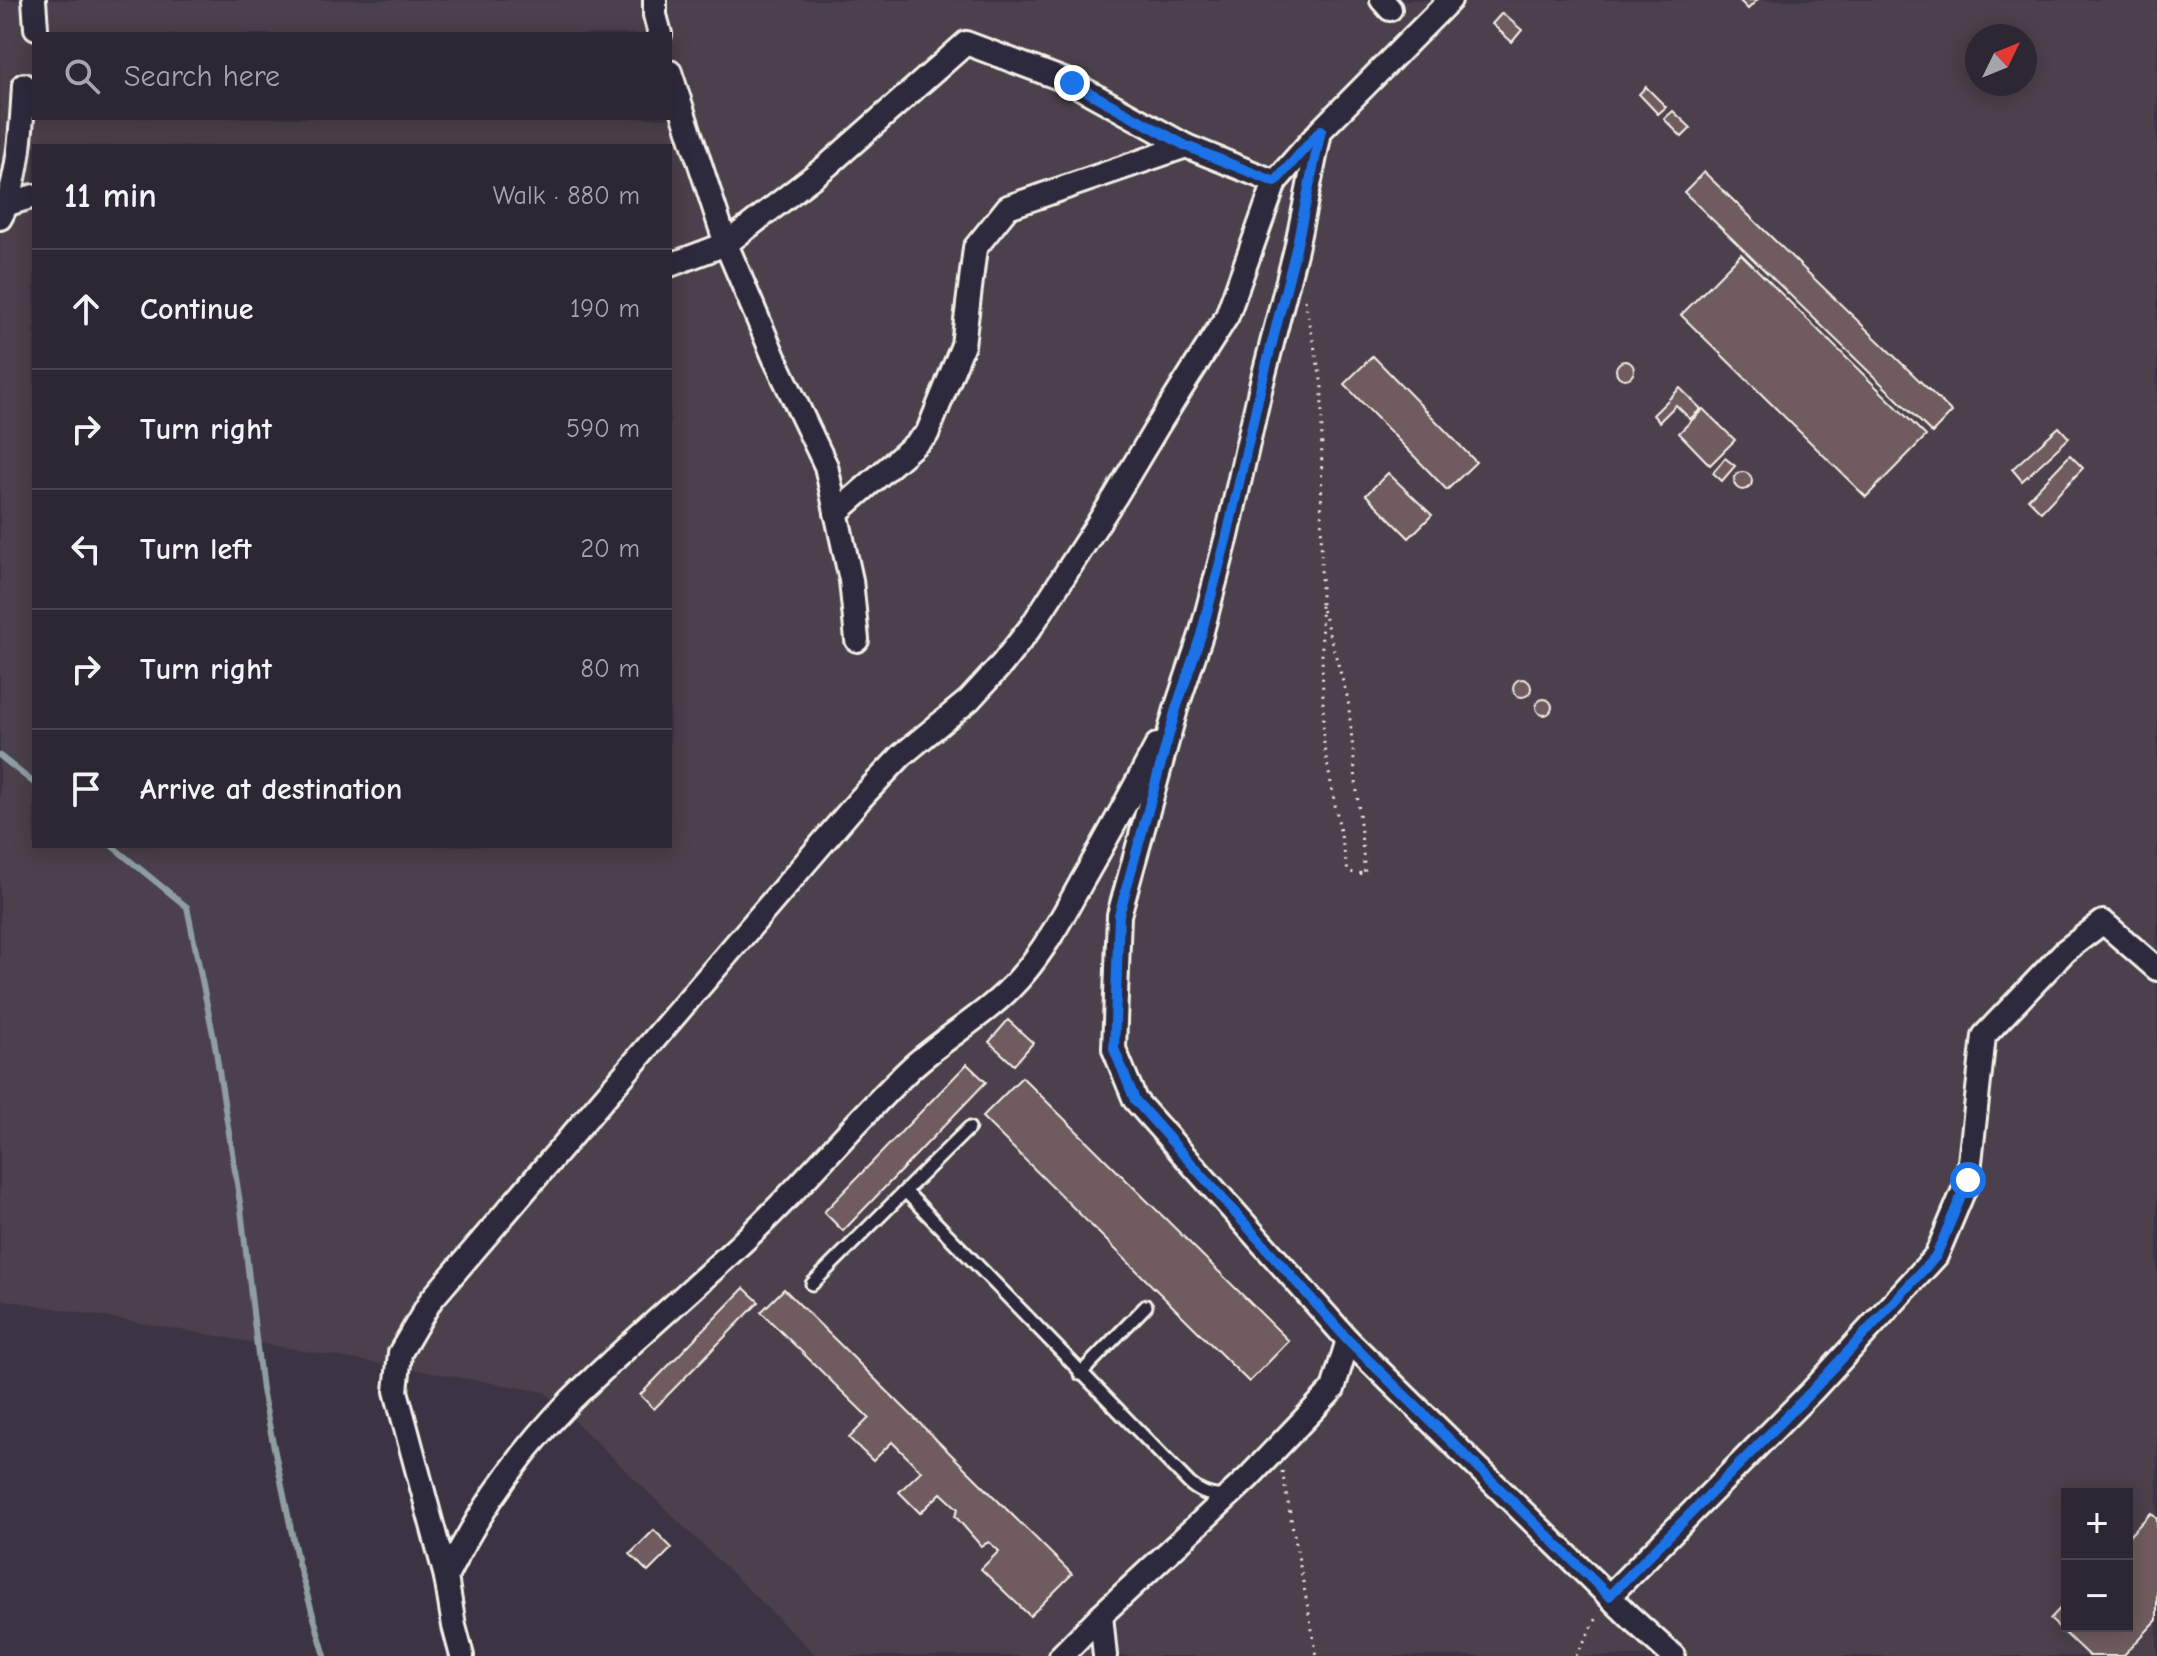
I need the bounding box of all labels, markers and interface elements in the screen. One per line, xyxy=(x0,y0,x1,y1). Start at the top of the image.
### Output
north arrow xyxy=(1965,24,2037,96)
search box xyxy=(32,32,672,120)
icon: search xyxy=(60,54,104,98)
text: Search here xyxy=(124,59,280,94)
route end xyxy=(1054,65,1090,101)
text: 11 min xyxy=(64,176,157,216)
text: Walk · 880 m xyxy=(493,181,640,211)
icon: ahead xyxy=(64,287,108,331)
text: Continue xyxy=(140,292,254,327)
text: 190 m xyxy=(570,294,640,324)
icon: right xyxy=(64,407,108,451)
text: Turn right xyxy=(140,412,272,447)
text: 590 m xyxy=(566,414,640,444)
icon: left xyxy=(64,527,108,571)
text: Turn left xyxy=(140,532,252,567)
text: 20 m xyxy=(580,534,640,564)
icon: right xyxy=(64,647,108,691)
text: Turn right xyxy=(140,652,272,687)
text: 80 m xyxy=(581,654,640,684)
icon: arrive xyxy=(64,767,108,811)
text: Arrive at destination xyxy=(140,772,402,807)
route start xyxy=(1950,1162,1986,1198)
map controls xyxy=(2061,1488,2133,1632)
button: + xyxy=(2061,1488,2133,1560)
button: − xyxy=(2061,1560,2133,1632)

